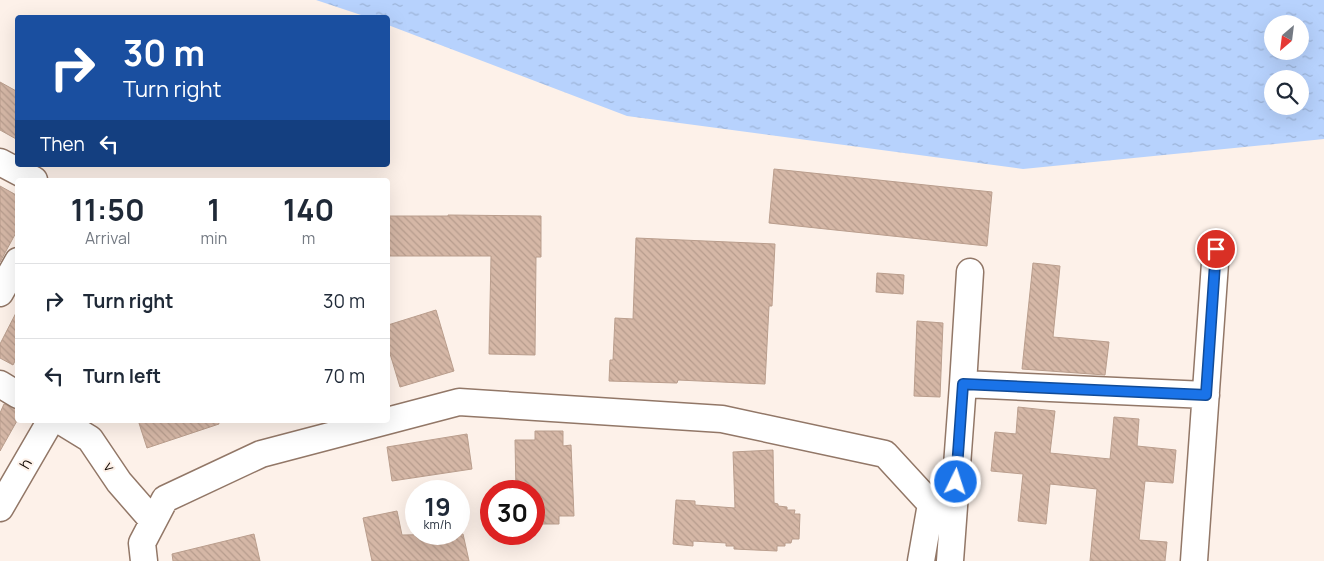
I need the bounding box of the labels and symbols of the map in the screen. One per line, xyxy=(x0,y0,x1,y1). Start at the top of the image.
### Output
north arrow xyxy=(1264,15,1309,60)
pin xyxy=(1195,228,1237,270)
street label: h xyxy=(14,455,37,473)
position arrow xyxy=(929,455,981,507)
street label: v xyxy=(99,458,120,476)
speed limit sign: 30 xyxy=(480,480,545,545)

